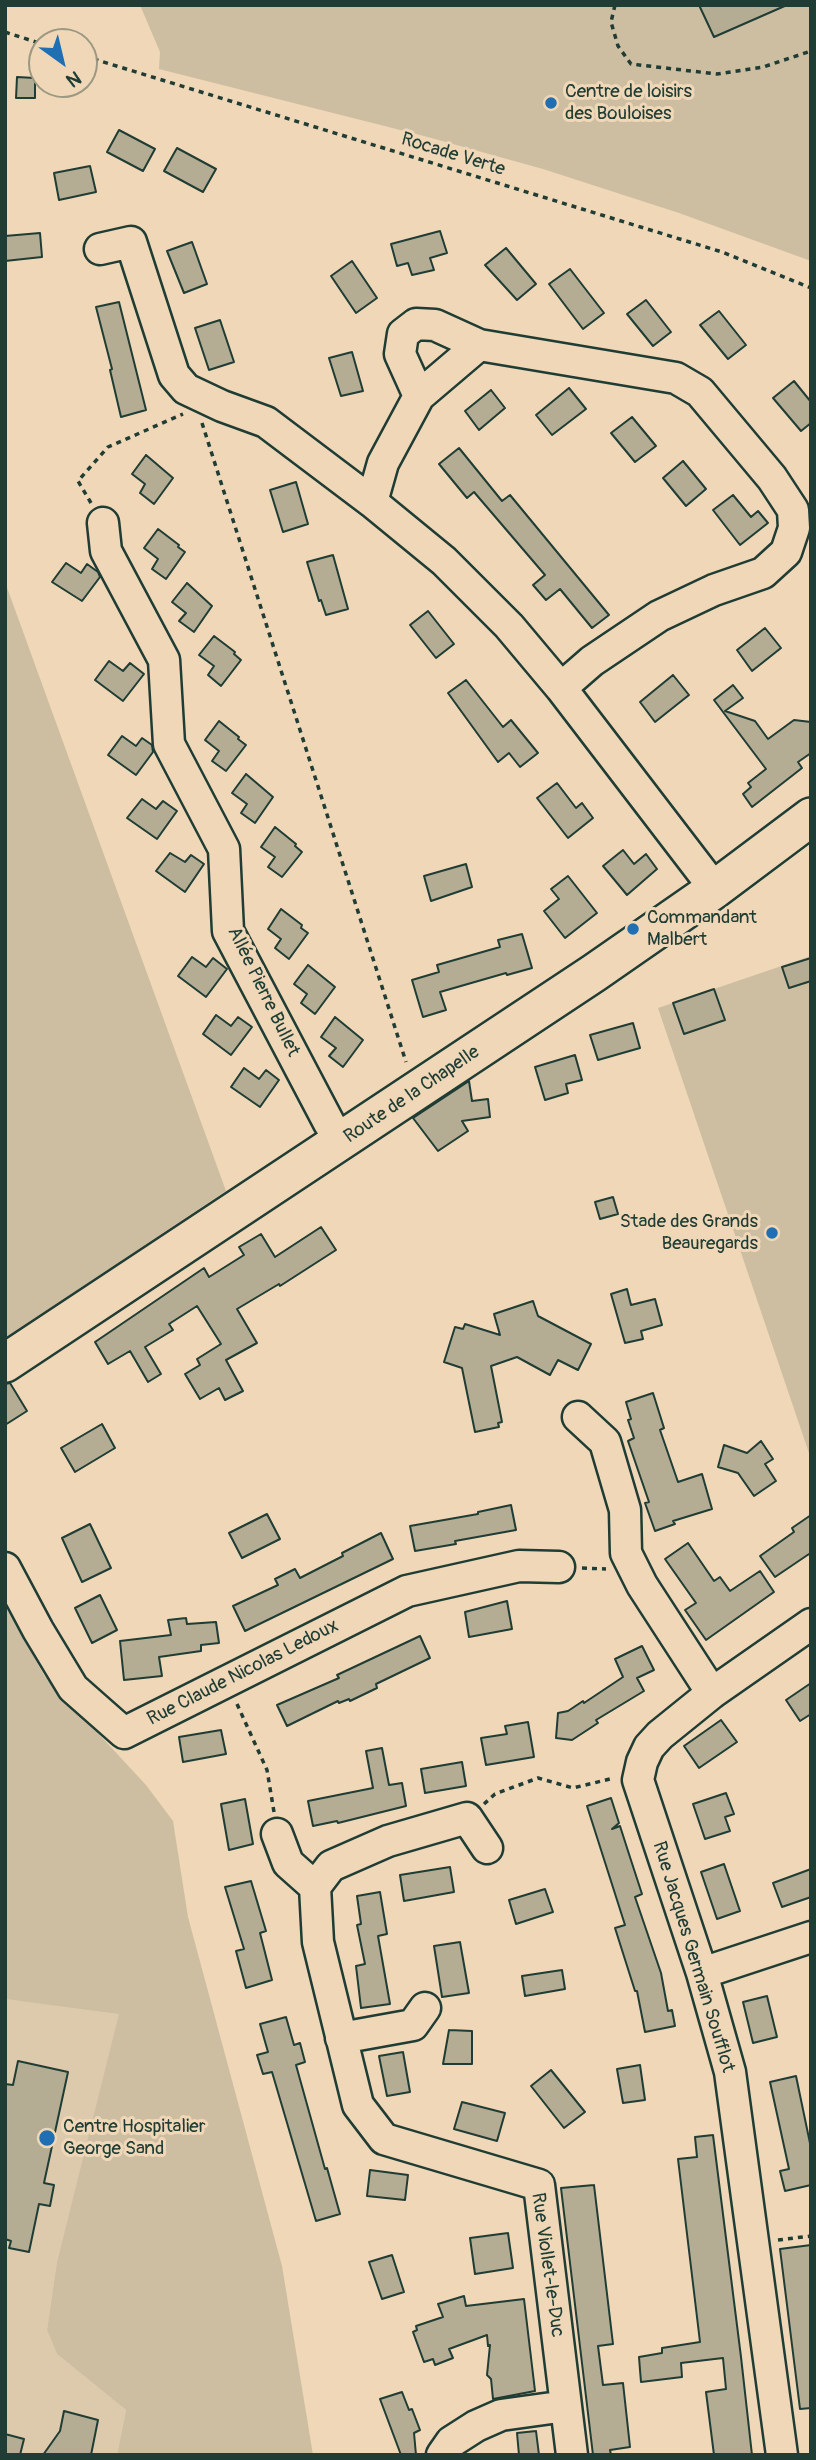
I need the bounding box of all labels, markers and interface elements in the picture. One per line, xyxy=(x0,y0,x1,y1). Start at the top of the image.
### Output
north arrow xyxy=(28,28,98,98)
text: N xyxy=(62,65,86,92)
place label: Centre de loisirs des Bouloises xyxy=(565,81,692,125)
marker: Centre de loisirs des Bouloises xyxy=(543,95,559,111)
street label: Rocade Verte xyxy=(398,128,508,182)
place label: Commandant Malbert xyxy=(647,907,757,951)
marker: Commandant Malbert xyxy=(625,921,641,937)
street label: Allée Pierre Bullet xyxy=(222,924,304,1060)
street label: Route de la Chapelle xyxy=(340,1041,484,1149)
place label: Stade des Grands Beauregards xyxy=(620,1211,758,1255)
marker: Stade des Grands Beauregards xyxy=(764,1225,780,1241)
street label: Rue Claude Nicolas Ledoux xyxy=(144,1615,342,1731)
street label: Rue Jacques Germain Soufflot xyxy=(647,1839,739,2075)
place label: Centre Hospitalier George Sand xyxy=(63,2116,205,2160)
marker: Centre Hospitalier George Sand xyxy=(37,2128,57,2148)
street label: Rue Viollet-le-Duc xyxy=(526,2191,568,2339)

